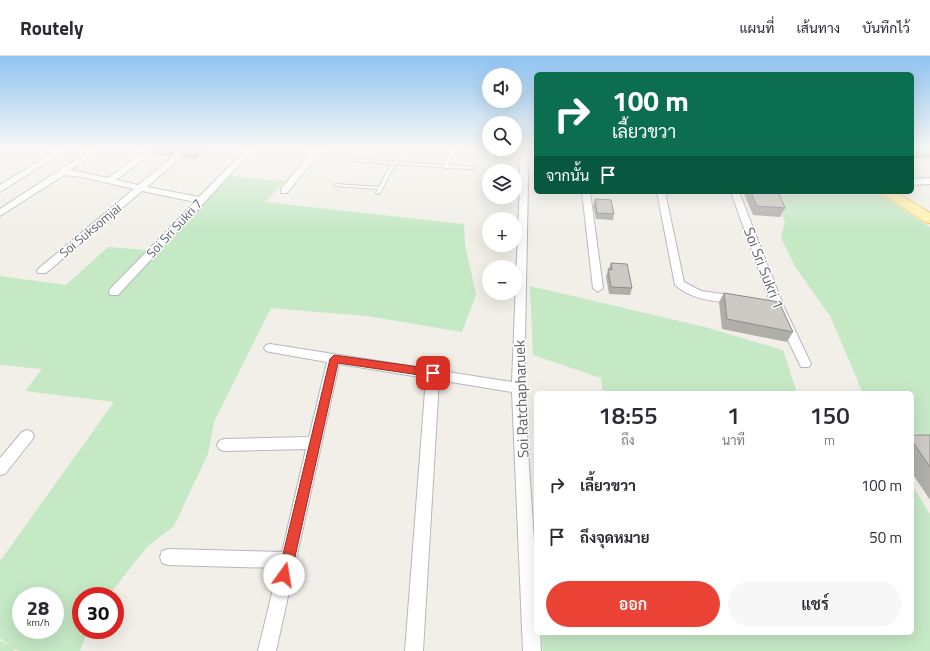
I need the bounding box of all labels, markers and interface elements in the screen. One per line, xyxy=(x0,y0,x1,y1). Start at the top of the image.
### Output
text: Routely xyxy=(20,13,83,42)
text: แผนที่ xyxy=(739,17,774,38)
text: เส้นทาง xyxy=(796,17,840,38)
text: บันทึกไว้ xyxy=(862,17,910,38)
map controls xyxy=(482,68,522,300)
button: sound xyxy=(482,68,522,108)
text: 100 m xyxy=(612,79,689,122)
icon: right xyxy=(546,88,598,140)
button: search xyxy=(482,116,522,156)
text: เลี้ยวขวา xyxy=(612,118,676,145)
button: layers xyxy=(482,164,522,204)
text: จากนั้น xyxy=(546,164,589,187)
icon: arrive xyxy=(597,164,619,186)
street label: Soi Sri Sukri 7 xyxy=(141,194,207,262)
street label: Soi Suksomjai xyxy=(55,198,125,262)
button: + xyxy=(482,212,522,252)
street label: Soi Sri Sukri 1 xyxy=(738,224,790,312)
button: − xyxy=(482,260,522,300)
street label: Soi Ratchapharuek xyxy=(507,340,535,458)
pin xyxy=(416,356,450,390)
icon: arrive xyxy=(422,362,444,384)
text: 18:55 xyxy=(598,397,658,433)
text: 1 xyxy=(727,397,740,433)
text: 150 xyxy=(809,397,850,433)
text: ถึง xyxy=(621,430,635,450)
text: นาที xyxy=(722,430,745,450)
text: m xyxy=(824,430,835,450)
icon: right xyxy=(546,474,568,496)
text: เลี้ยวขวา xyxy=(580,474,636,497)
text: 100 m xyxy=(861,474,902,497)
icon: arrive xyxy=(546,526,568,548)
text: ถึงจุดหมาย xyxy=(580,526,650,549)
text: 50 m xyxy=(869,526,902,549)
position arrow xyxy=(263,554,305,596)
button: ออก xyxy=(546,581,720,627)
button: แชร์ xyxy=(728,581,902,627)
speed limit sign: 30 xyxy=(72,587,124,639)
text: 28 xyxy=(27,592,49,623)
text: km/h xyxy=(27,615,49,630)

